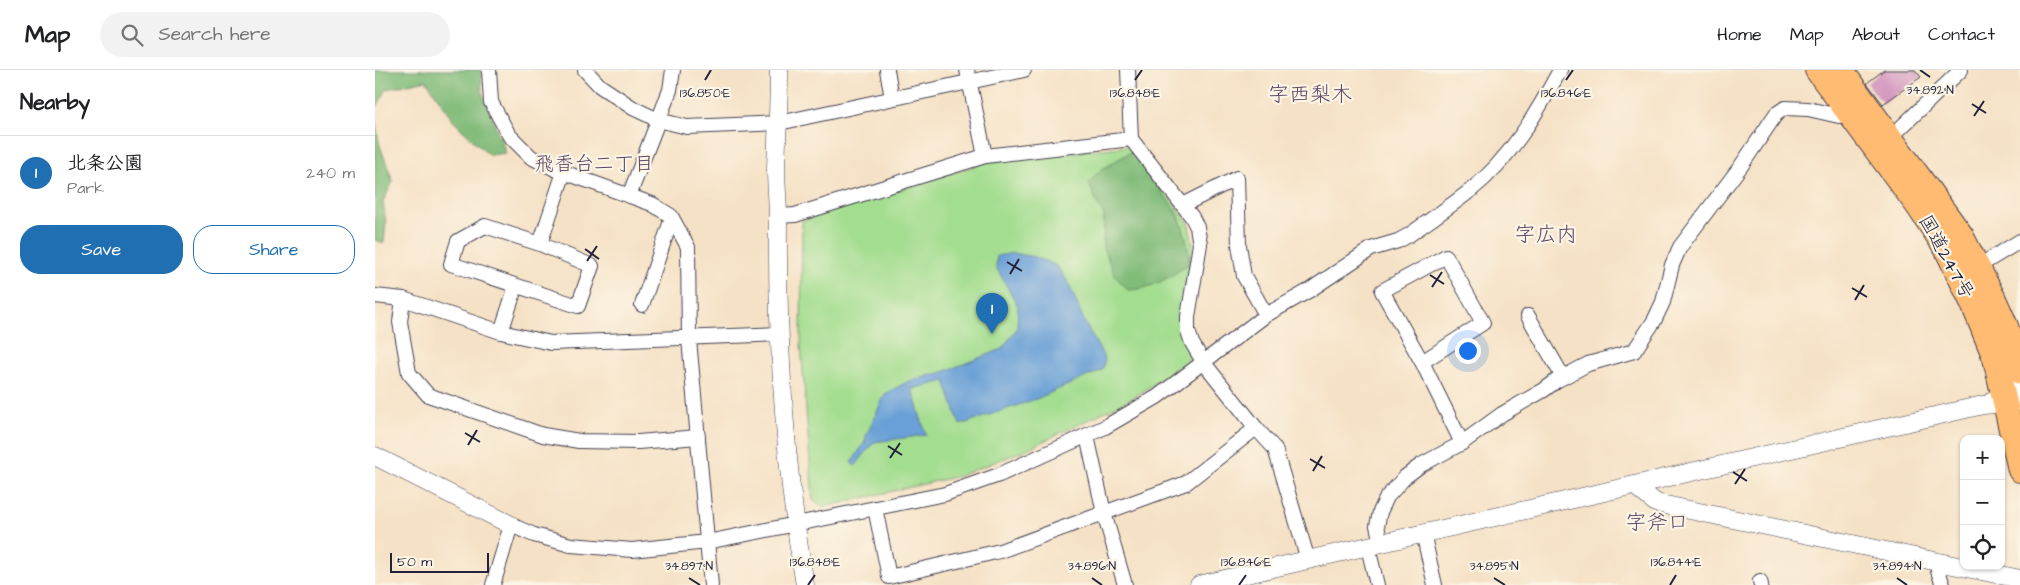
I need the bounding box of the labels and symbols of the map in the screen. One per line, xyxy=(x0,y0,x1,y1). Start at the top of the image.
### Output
district label: 字西梨木 xyxy=(1268,80,1352,109)
text: 34.892°N xyxy=(1906,82,1954,99)
text: 136.850°E xyxy=(680,85,730,102)
text: 136.848°E xyxy=(1110,85,1160,102)
text: 136.846°E xyxy=(1541,85,1591,102)
district label: 飛香台二丁目 xyxy=(534,150,654,178)
street label: 国道247号 xyxy=(1912,210,1980,304)
district label: 字広内 xyxy=(1515,220,1578,249)
pin: 1 xyxy=(976,293,1008,334)
your location xyxy=(1455,338,1481,364)
district label: 字斧口 xyxy=(1626,508,1689,537)
scale bar xyxy=(390,550,489,573)
text: 136.848°E xyxy=(790,554,840,571)
text: 136.846°E xyxy=(1221,554,1271,571)
text: 136.844°E xyxy=(1651,554,1701,571)
text: 34.897°N xyxy=(665,558,714,575)
text: 34.896°N xyxy=(1068,558,1117,575)
text: 34.895°N xyxy=(1469,558,1519,575)
text: 34.894°N xyxy=(1873,558,1922,575)

